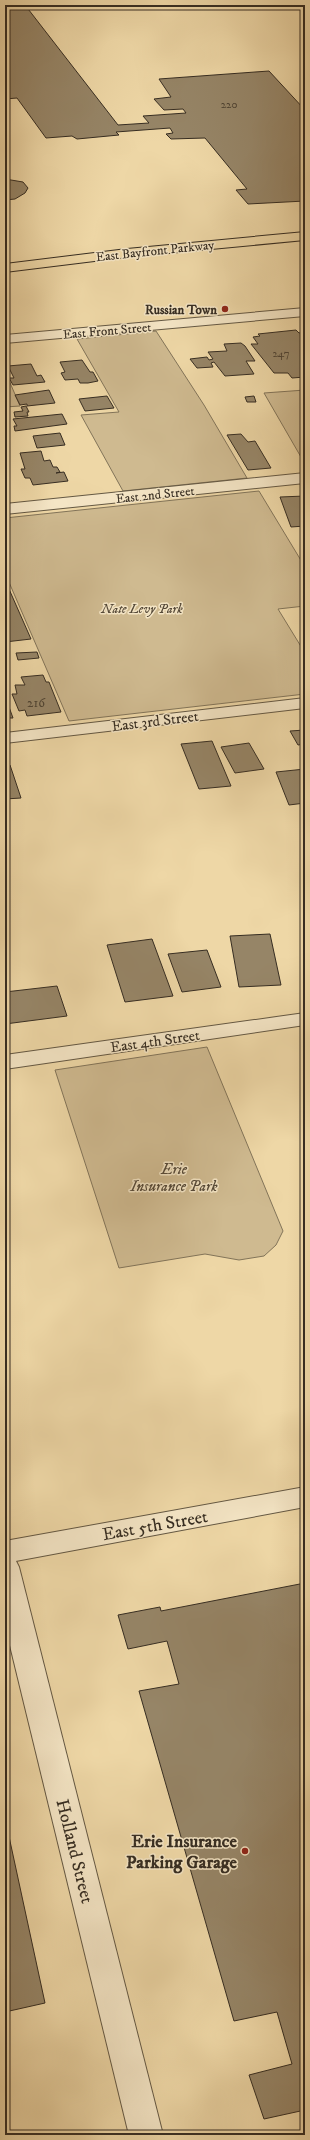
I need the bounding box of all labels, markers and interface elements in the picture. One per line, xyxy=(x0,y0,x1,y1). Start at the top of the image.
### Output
house number: 220 xyxy=(221,98,237,112)
street label: East Bayfront Parkway xyxy=(95,237,216,265)
place label: Russian Town xyxy=(145,302,217,318)
marker: Russian Town xyxy=(220,304,230,314)
street label: East Front Street xyxy=(62,319,152,343)
house number: 247 xyxy=(272,347,290,361)
street label: East 2nd Street xyxy=(115,483,195,507)
park label: Nate Levy Park xyxy=(100,601,183,617)
house number: 216 xyxy=(27,695,46,711)
street label: East 3rd Street xyxy=(111,707,200,736)
street label: East 4th Street xyxy=(109,1026,201,1057)
park label: Erie Insurance Park xyxy=(129,1160,218,1196)
street label: East 5th Street xyxy=(101,1506,210,1546)
street label: Holland Street xyxy=(50,1797,98,1906)
place label: Erie Insurance Parking Garage xyxy=(126,1831,238,1874)
marker: Erie Insurance Parking Garage xyxy=(240,1846,250,1856)

